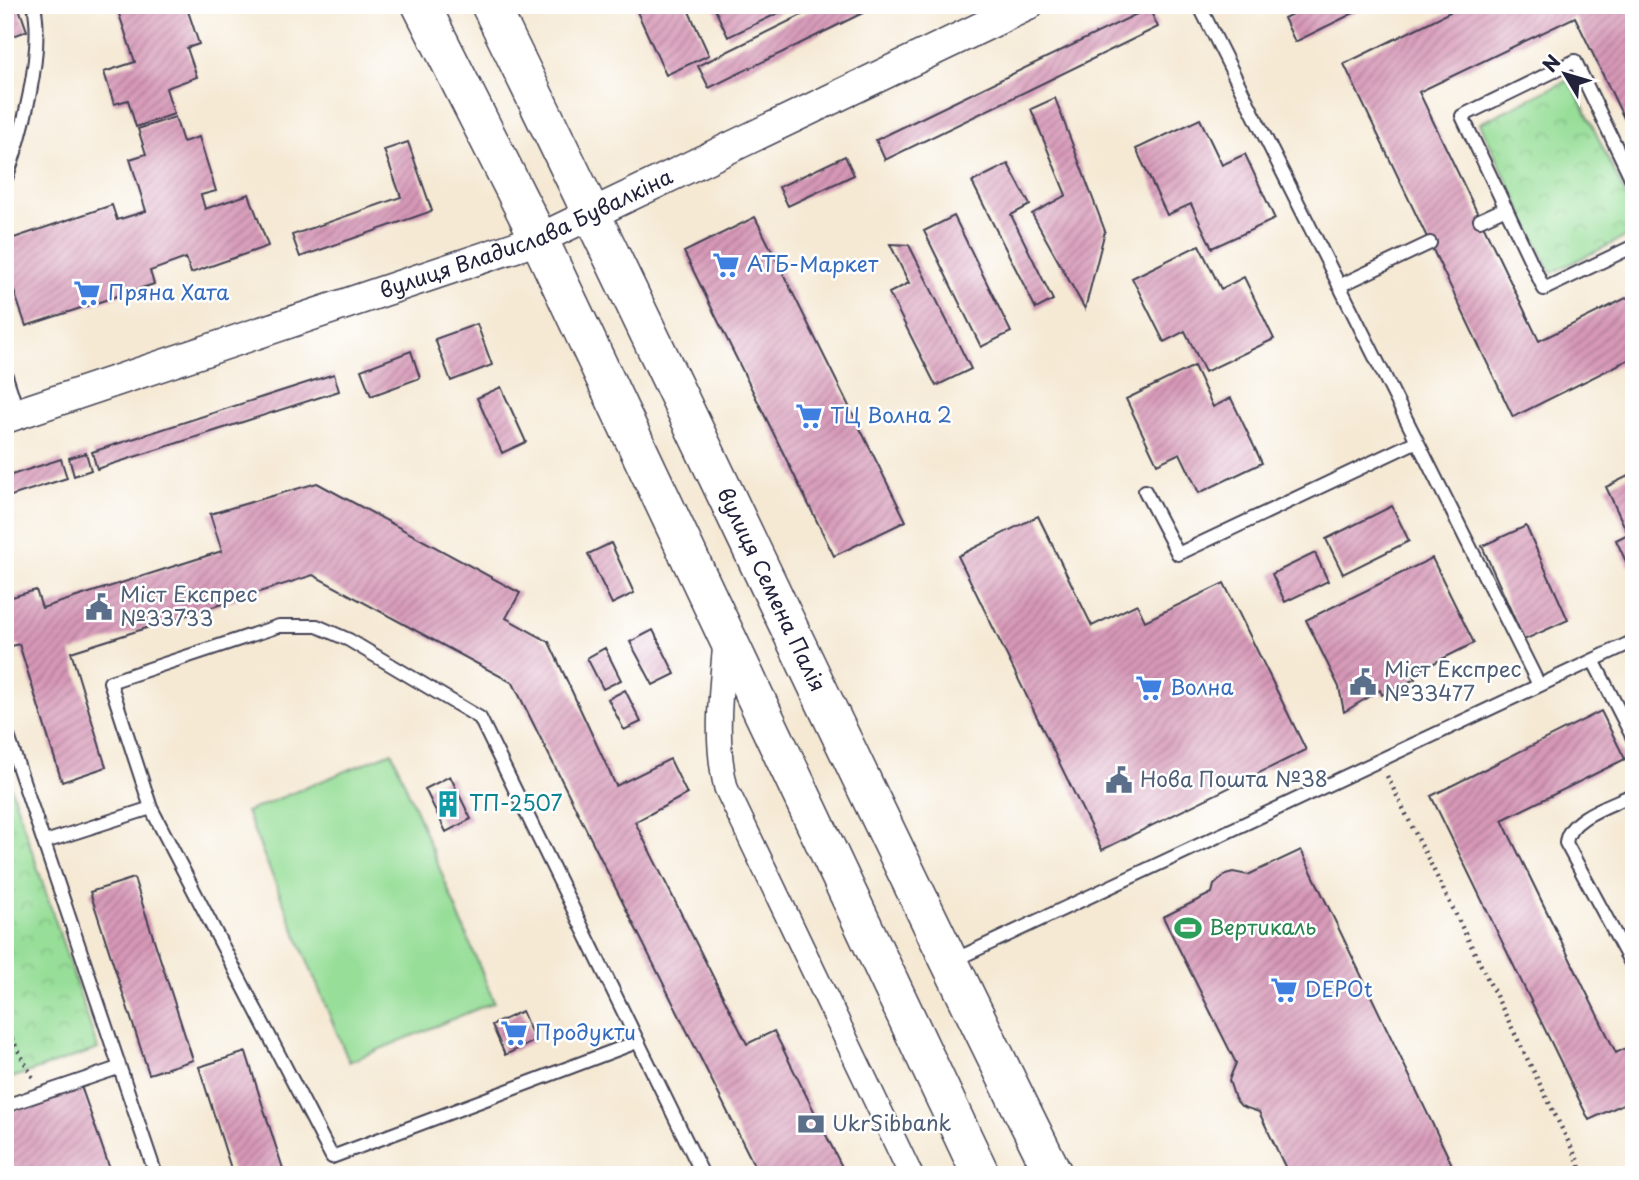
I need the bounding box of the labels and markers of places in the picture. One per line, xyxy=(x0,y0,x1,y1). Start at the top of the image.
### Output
place label: АТБ-Маркет xyxy=(747,247,879,279)
supermarket icon: АТБ-Маркет xyxy=(711,250,741,280)
place label: Пряна Хата xyxy=(108,275,230,307)
supermarket icon: Пряна Хата xyxy=(72,278,102,308)
place label: ТЦ Волна 2 xyxy=(830,398,952,430)
supermarket icon: ТЦ Волна 2 xyxy=(794,401,824,431)
place label: Міст Експрес №33733 xyxy=(120,577,258,633)
public building icon: Міст Експрес №33733 xyxy=(84,592,114,622)
place label: Міст Експрес №33477 xyxy=(1384,652,1522,708)
public building icon: Міст Експрес №33477 xyxy=(1348,667,1378,697)
place label: Волна xyxy=(1170,670,1234,702)
supermarket icon: Волна xyxy=(1134,673,1164,703)
place label: Нова Пошта №38 xyxy=(1140,762,1328,794)
public building icon: Нова Пошта №38 xyxy=(1104,765,1134,795)
place label: ТП-2507 xyxy=(469,786,562,818)
building icon: ТП-2507 xyxy=(433,789,463,819)
place label: Вертикаль xyxy=(1209,910,1316,942)
sports icon: Вертикаль xyxy=(1173,913,1203,943)
place label: DEPOt xyxy=(1305,972,1373,1004)
supermarket icon: DEPOt xyxy=(1269,975,1299,1005)
place label: Продукти xyxy=(535,1015,636,1047)
supermarket icon: Продукти xyxy=(499,1018,529,1048)
place label: UkrSibbank xyxy=(832,1106,952,1138)
bank icon: UkrSibbank xyxy=(796,1109,826,1139)

